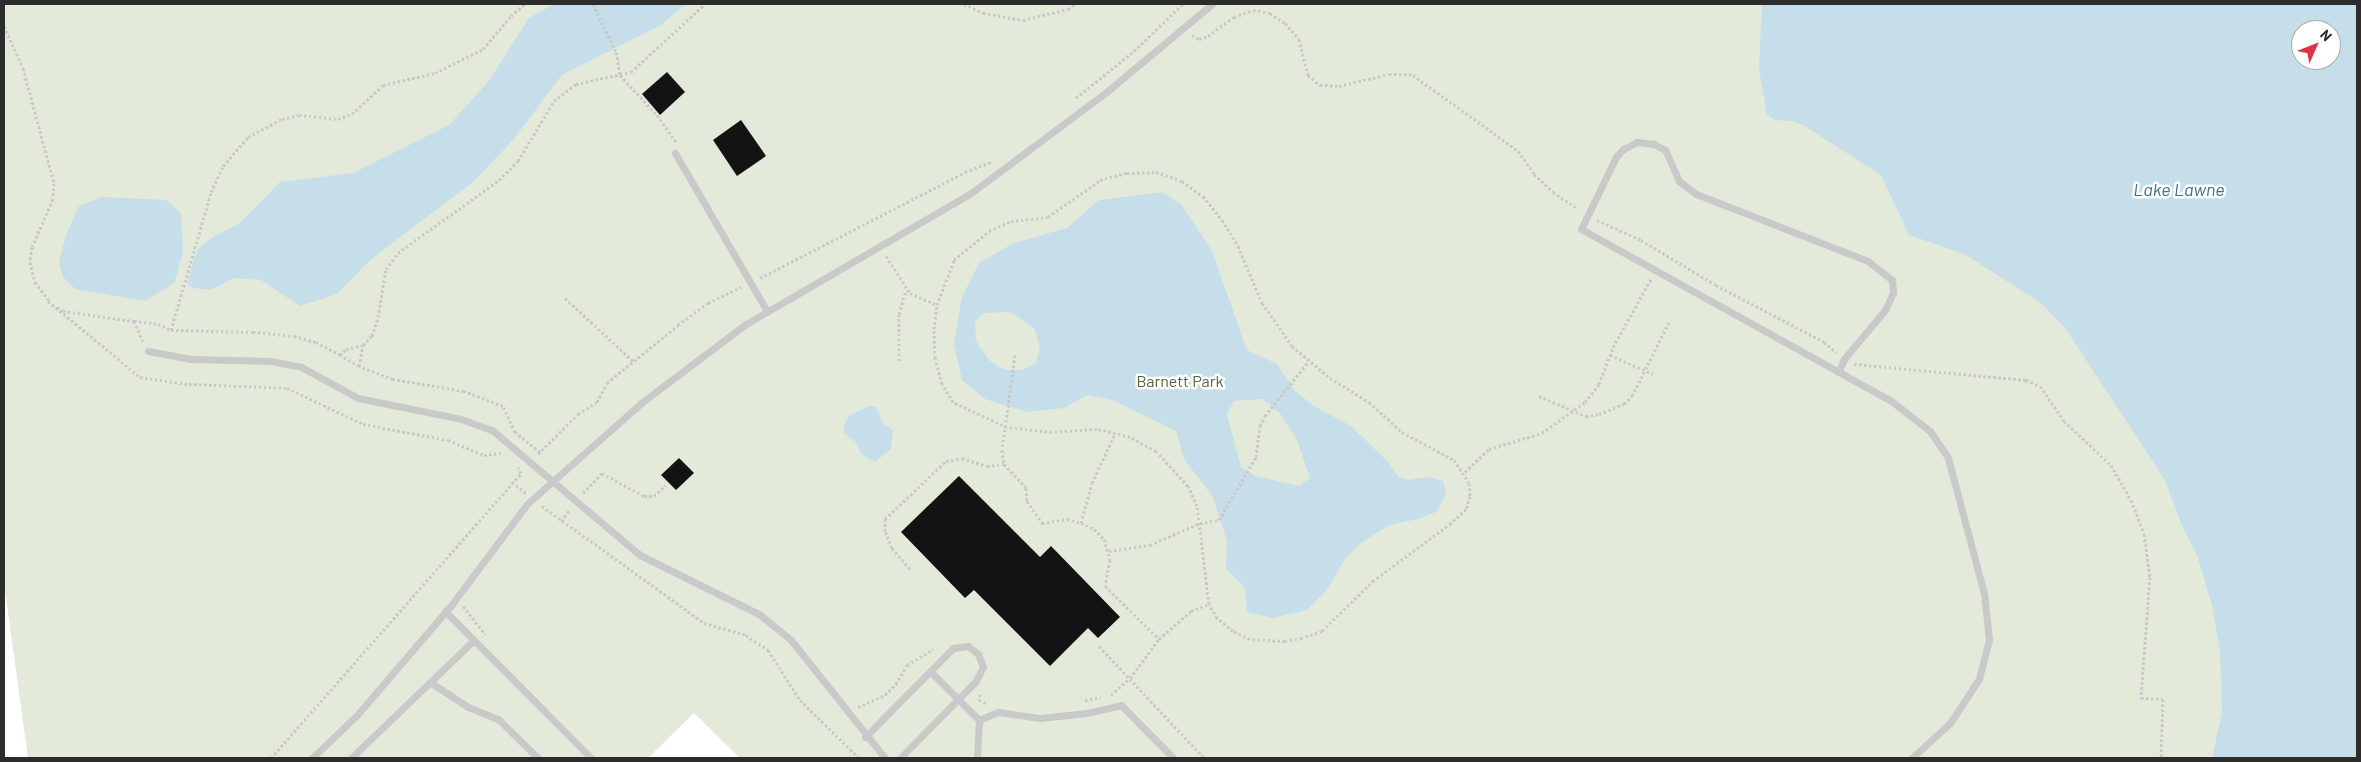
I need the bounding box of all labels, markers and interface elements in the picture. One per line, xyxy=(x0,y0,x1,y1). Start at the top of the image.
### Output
north arrow xyxy=(2291,20,2341,70)
text: N xyxy=(2317,26,2336,44)
water label: Lake Lawne xyxy=(2133,178,2225,200)
park label: Barnett Park xyxy=(1136,371,1224,391)

